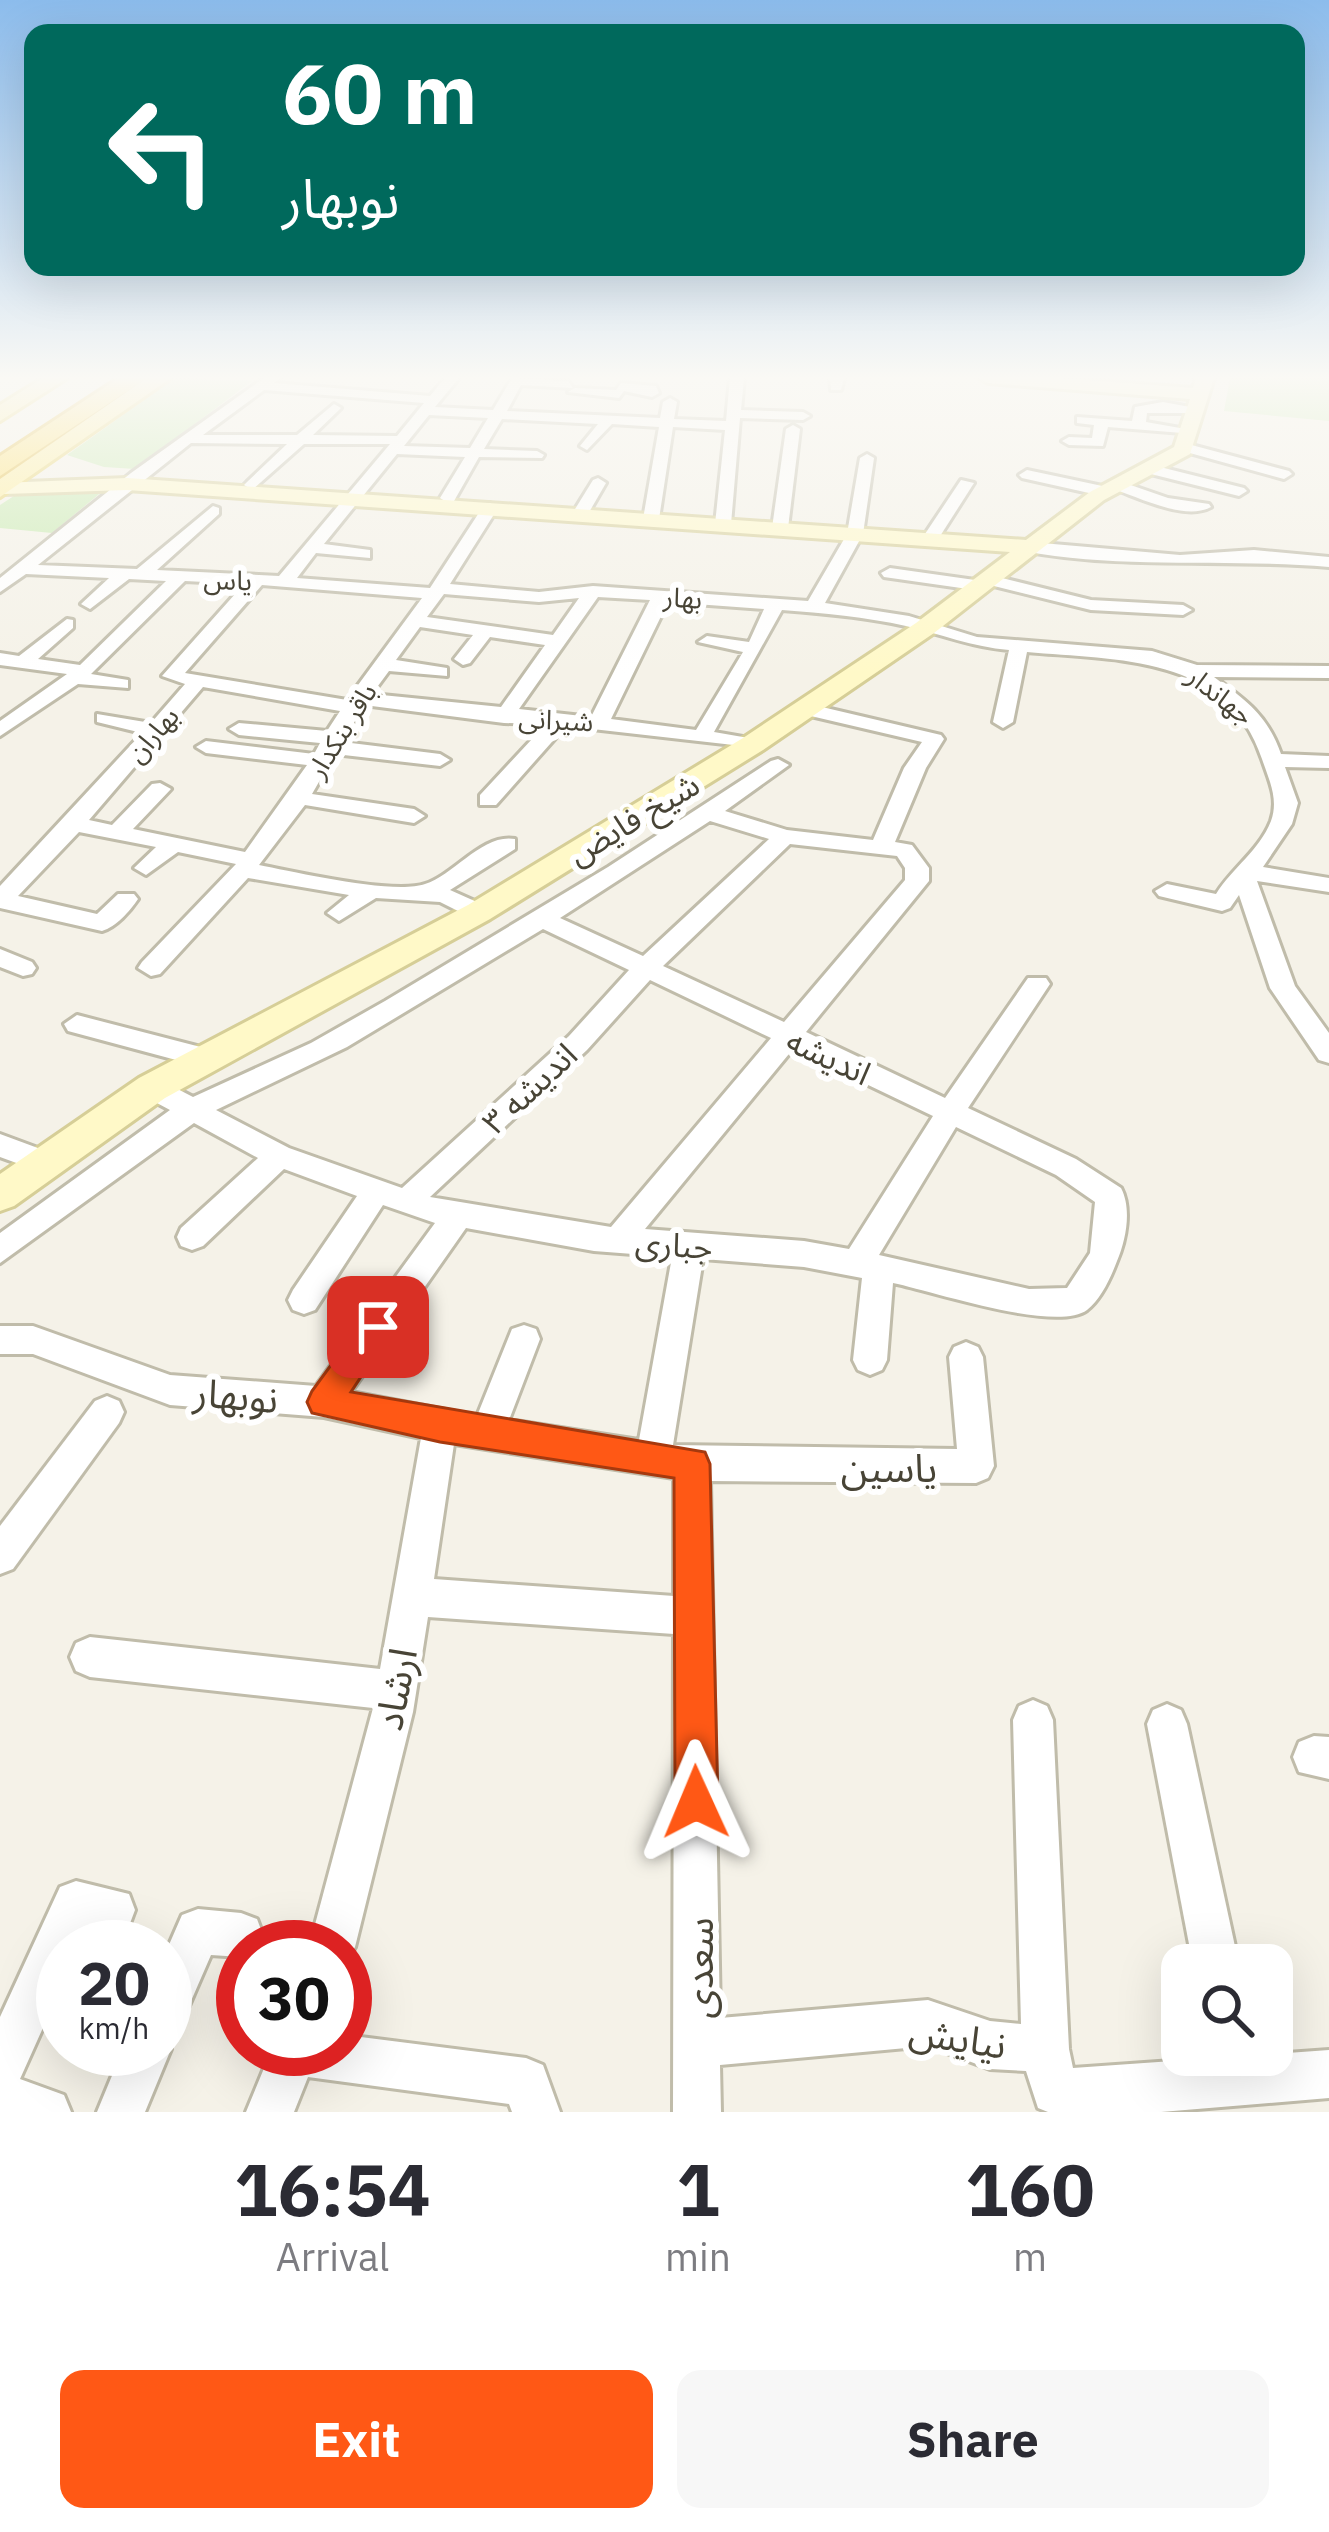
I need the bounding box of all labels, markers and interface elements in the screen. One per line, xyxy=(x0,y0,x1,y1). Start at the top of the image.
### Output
text: 60 m xyxy=(282,38,478,147)
icon: left xyxy=(84,72,240,228)
text: نوبهار xyxy=(282,163,399,233)
street label: یاس xyxy=(203,561,253,597)
street label: بهار xyxy=(661,578,704,616)
street label: جهاندار xyxy=(1180,657,1261,732)
street label: باقر بنکدار xyxy=(298,676,384,785)
street label: بهاران xyxy=(118,699,186,769)
street label: شیرانی xyxy=(518,700,594,738)
street label: شیخ فایض xyxy=(559,762,709,878)
street label: اندیشه xyxy=(780,1018,878,1094)
street label: اندیشه ۳ xyxy=(472,1033,586,1143)
street label: جباری xyxy=(634,1220,714,1268)
pin xyxy=(327,1276,429,1378)
icon: arrive xyxy=(345,1294,411,1360)
street label: نوبهار xyxy=(191,1366,280,1424)
street label: یاسین xyxy=(841,1442,937,1493)
street label: ارشاد xyxy=(362,1643,428,1735)
position arrow xyxy=(633,1739,759,1865)
street label: سعدی xyxy=(673,1917,724,2019)
speed limit sign: 30 xyxy=(216,1920,372,2076)
text: 20 xyxy=(78,1943,150,2022)
map controls xyxy=(1161,1944,1293,2076)
button: search xyxy=(1161,1944,1293,2076)
street label: نیایش xyxy=(906,2004,1010,2070)
text: km/h xyxy=(79,2008,149,2047)
text: 16:54 xyxy=(234,2142,431,2236)
text: 1 xyxy=(676,2142,720,2236)
text: 160 xyxy=(965,2142,1095,2236)
text: Arrival xyxy=(276,2231,389,2282)
text: min xyxy=(665,2231,731,2282)
text: m xyxy=(1013,2231,1047,2282)
button: Exit xyxy=(60,2370,653,2508)
button: Share xyxy=(677,2370,1269,2508)

